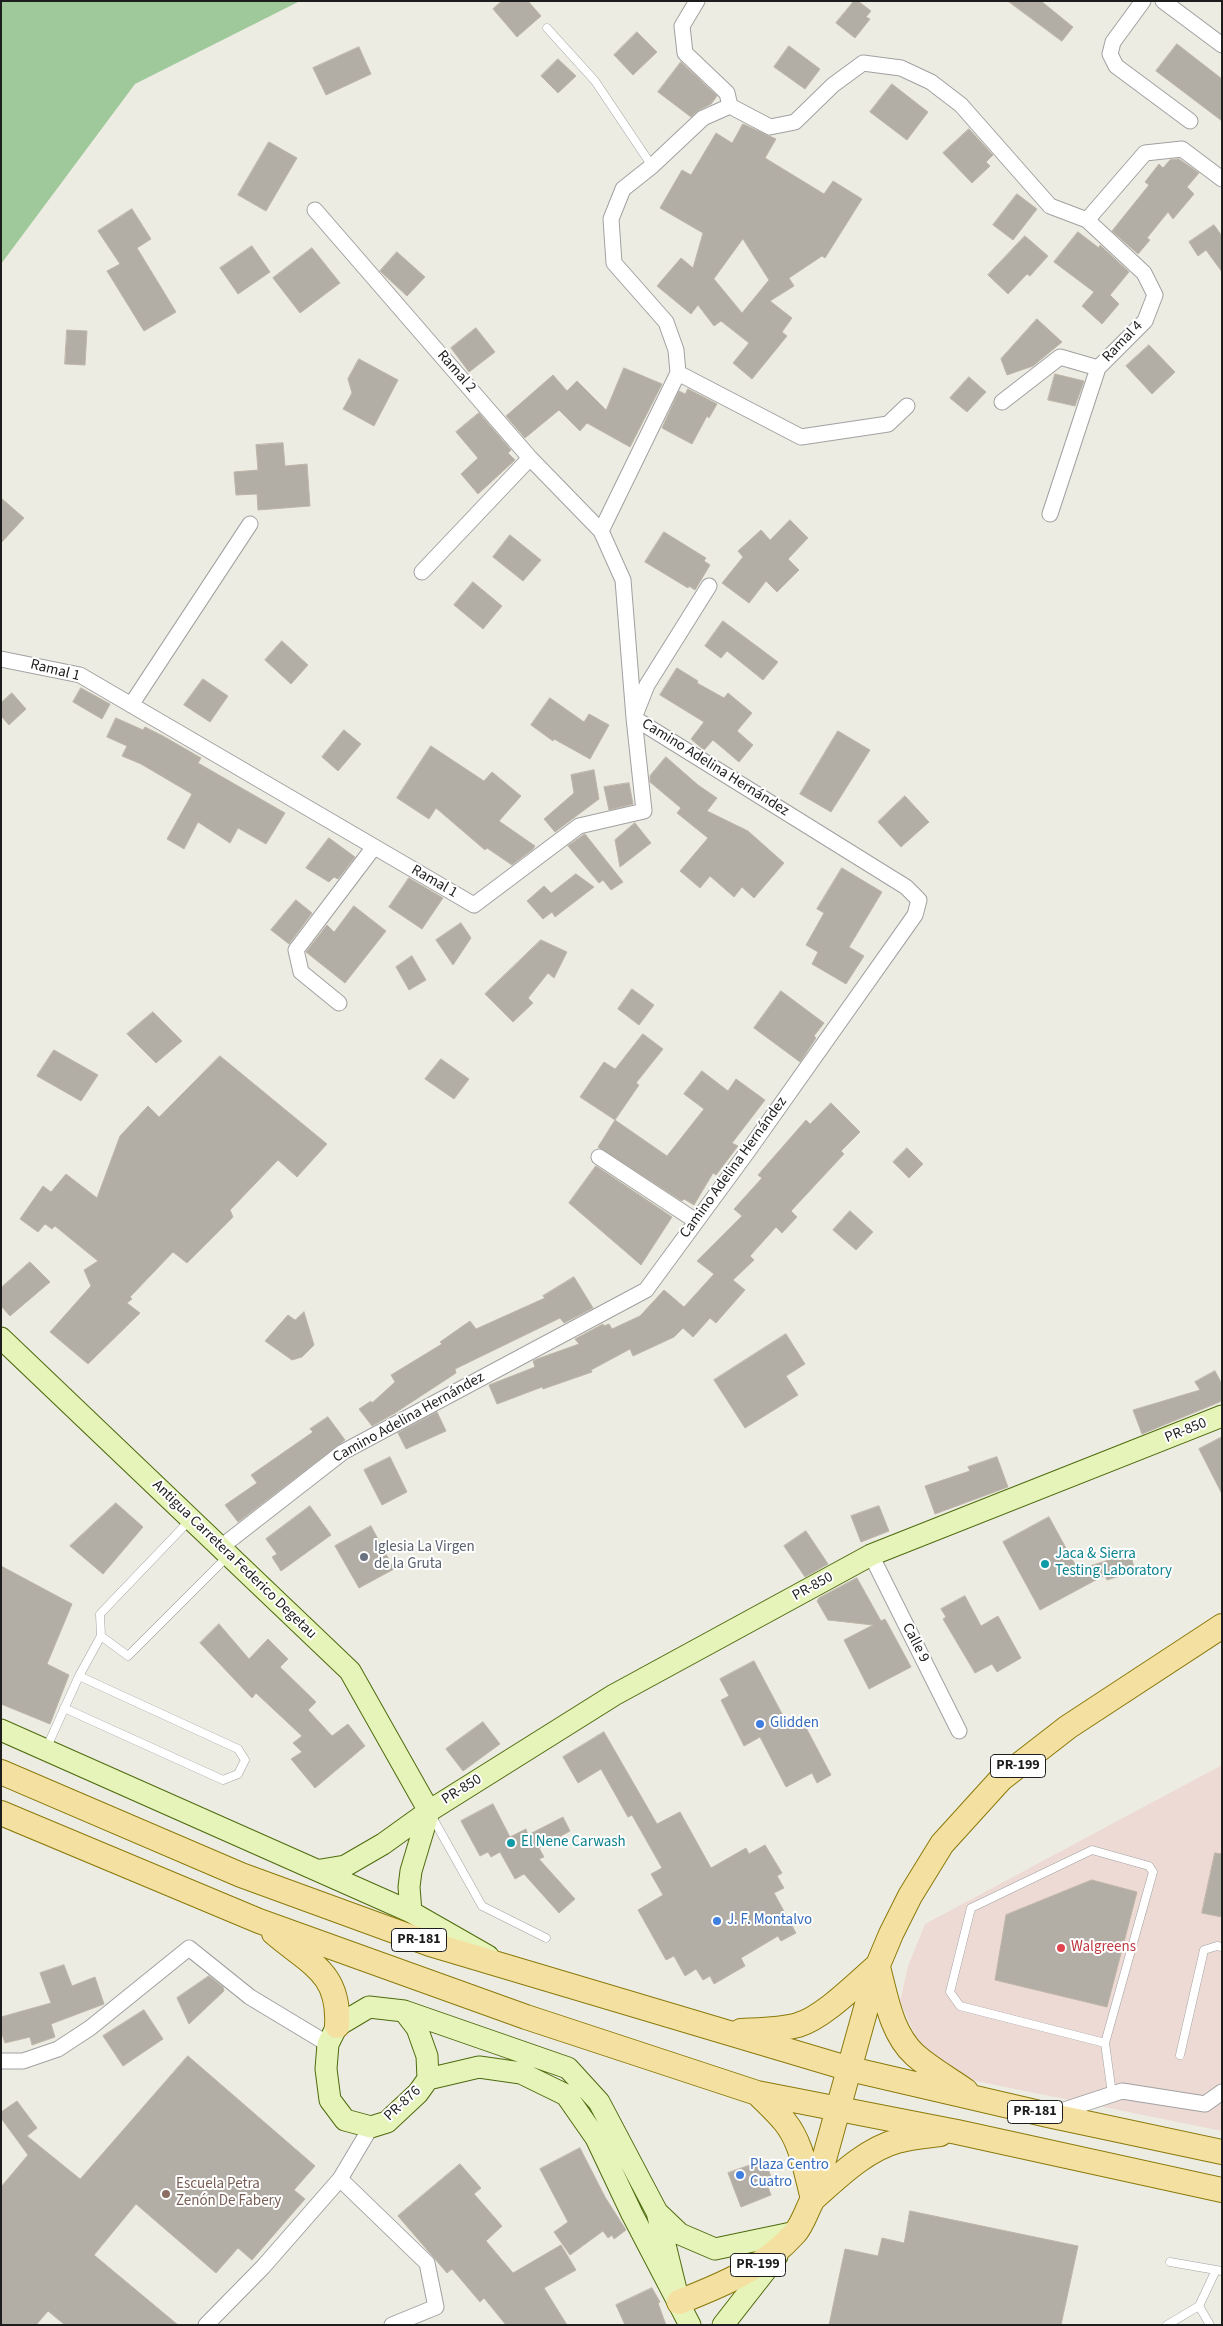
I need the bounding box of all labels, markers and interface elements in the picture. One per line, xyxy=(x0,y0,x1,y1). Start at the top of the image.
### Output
street label: Ramal 4 xyxy=(1099,318,1147,366)
street label: Ramal 2 xyxy=(433,347,479,397)
street label: Ramal 1 xyxy=(28,656,82,686)
street label: Camino Adelina Hernández xyxy=(638,715,792,821)
street label: Ramal 1 xyxy=(408,862,460,902)
street label: Camino Adelina Hernández xyxy=(677,1094,791,1242)
street label: Camino Adelina Hernández xyxy=(330,1369,488,1467)
street label: PR-850 xyxy=(1162,1414,1210,1448)
street label: Antigua Carretera Federico Degetau xyxy=(148,1477,320,1643)
place label: Iglesia La Virgen de la Gruta xyxy=(374,1539,475,1574)
place label: Jaca & Sierra Testing Laboratory xyxy=(1055,1546,1172,1581)
marker: Iglesia La Virgen de la Gruta xyxy=(358,1551,370,1563)
marker: Jaca & Sierra Testing Laboratory xyxy=(1039,1558,1051,1570)
street label: PR-850 xyxy=(790,1569,836,1605)
street label: Calle 9 xyxy=(898,1620,932,1666)
place label: Glidden xyxy=(770,1715,819,1733)
marker: Glidden xyxy=(754,1718,766,1730)
road number: PR-199 xyxy=(990,1754,1046,1778)
street label: PR-850 xyxy=(439,1771,485,1809)
place label: El Nene Carwash xyxy=(521,1834,626,1852)
marker: El Nene Carwash xyxy=(505,1837,517,1849)
place label: J. F. Montalvo xyxy=(727,1912,812,1930)
marker: J. F. Montalvo xyxy=(711,1915,723,1927)
road number: PR-181 xyxy=(392,1928,446,1952)
place label: Walgreens xyxy=(1071,1939,1136,1957)
marker: Walgreens xyxy=(1055,1942,1067,1954)
street label: PR-876 xyxy=(381,2083,425,2125)
road number: PR-181 xyxy=(1008,2100,1062,2124)
place label: Plaza Centro Cuatro xyxy=(750,2157,829,2192)
marker: Plaza Centro Cuatro xyxy=(734,2169,746,2181)
place label: Escuela Petra Zenón De Fabery xyxy=(176,2176,281,2211)
marker: Escuela Petra Zenón De Fabery xyxy=(160,2188,172,2200)
road number: PR-199 xyxy=(730,2254,786,2276)

